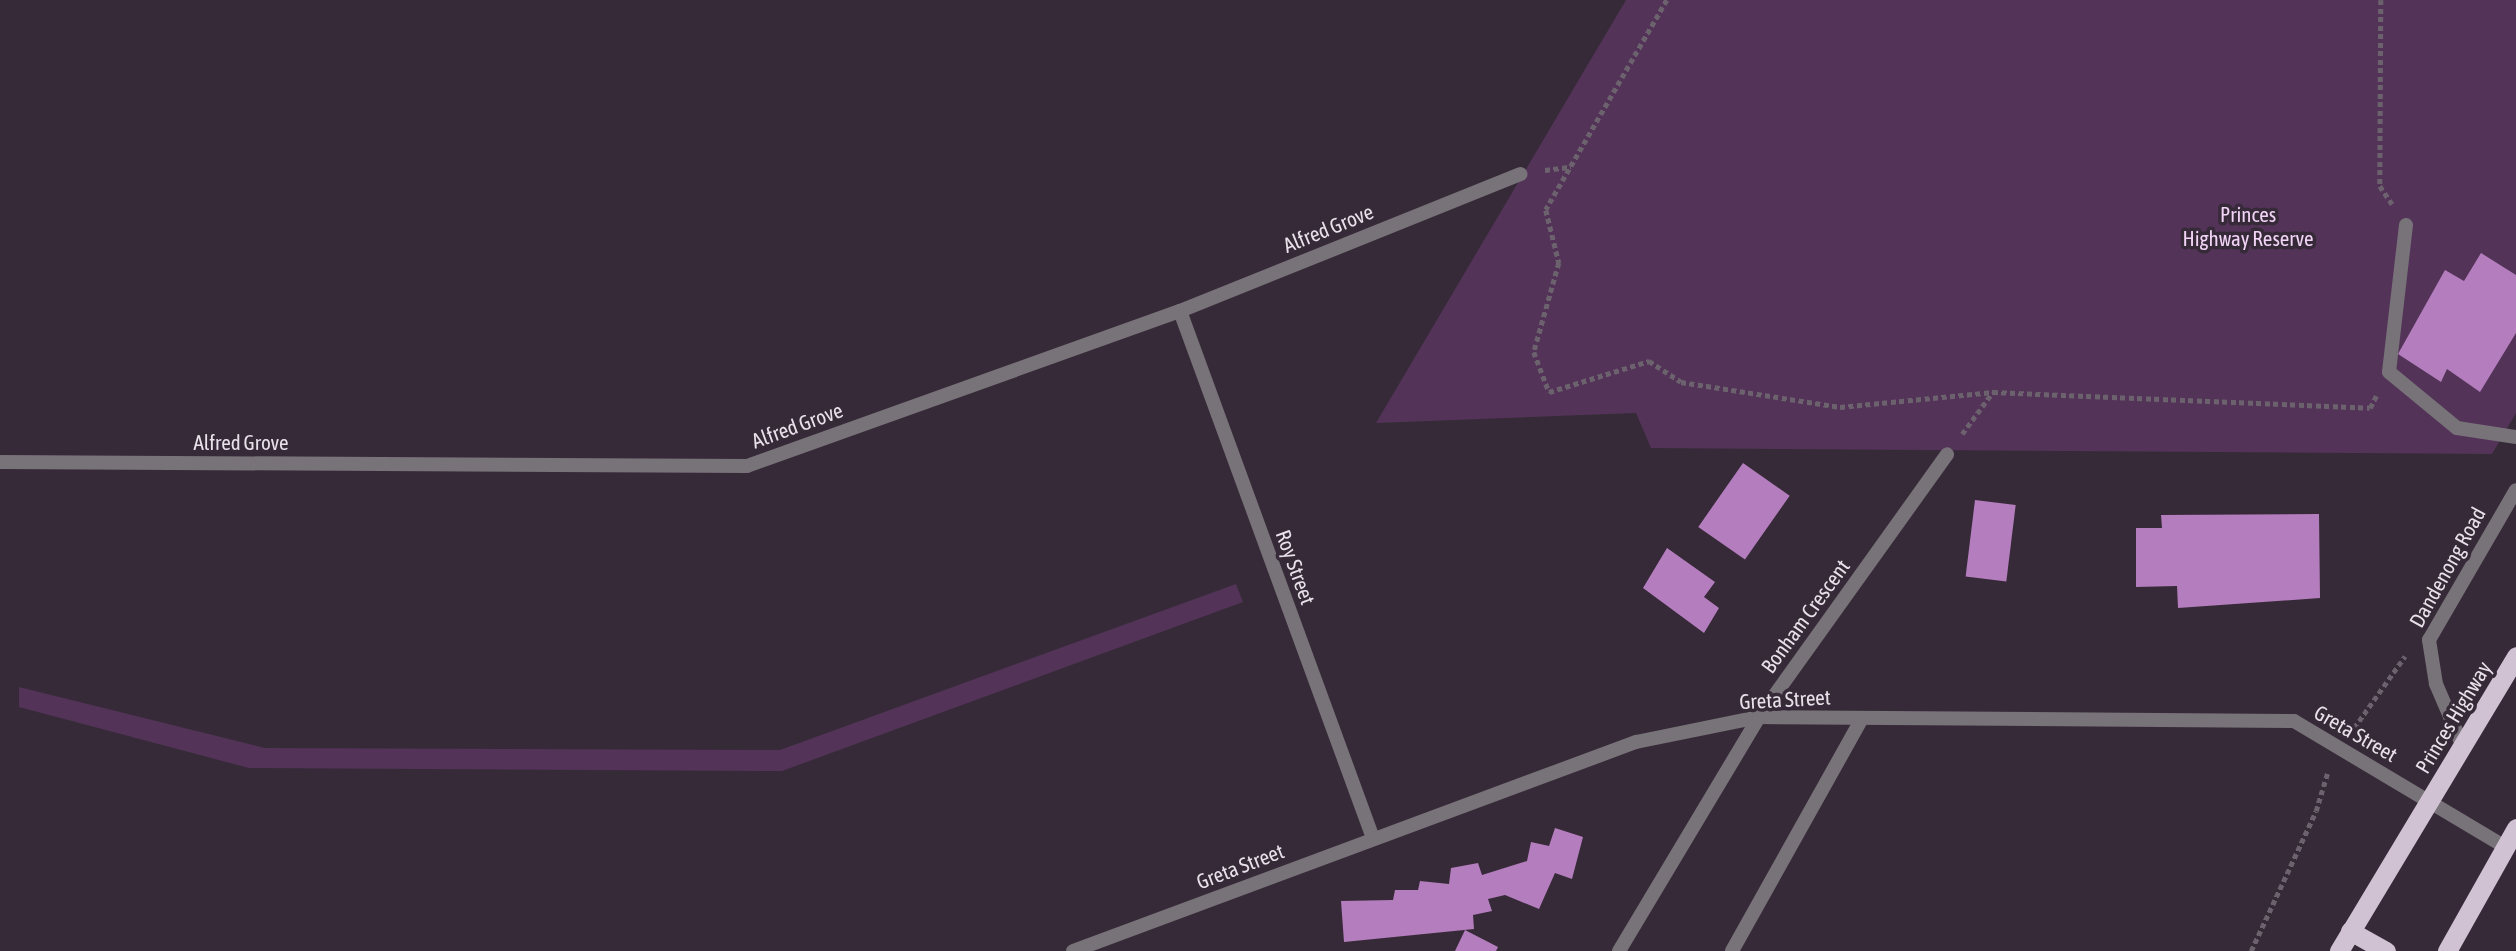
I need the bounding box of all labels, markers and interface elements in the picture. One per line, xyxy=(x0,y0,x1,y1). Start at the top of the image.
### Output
street label: Alfred Grove xyxy=(1279,199,1377,257)
park label: Princes Highway Reserve xyxy=(2182,201,2314,251)
street label: Alfred Grove xyxy=(748,397,846,453)
street label: Alfred Grove xyxy=(193,429,289,455)
street label: Dandenong Road xyxy=(2404,503,2490,631)
street label: Roy Street xyxy=(1271,526,1321,608)
street label: Bonham Crescent xyxy=(1755,554,1855,678)
street label: Princes Highway xyxy=(2410,656,2496,778)
street label: Greta Street xyxy=(1739,684,1831,714)
street label: Greta Street xyxy=(2310,699,2402,767)
street label: Greta Street xyxy=(1193,838,1287,894)

